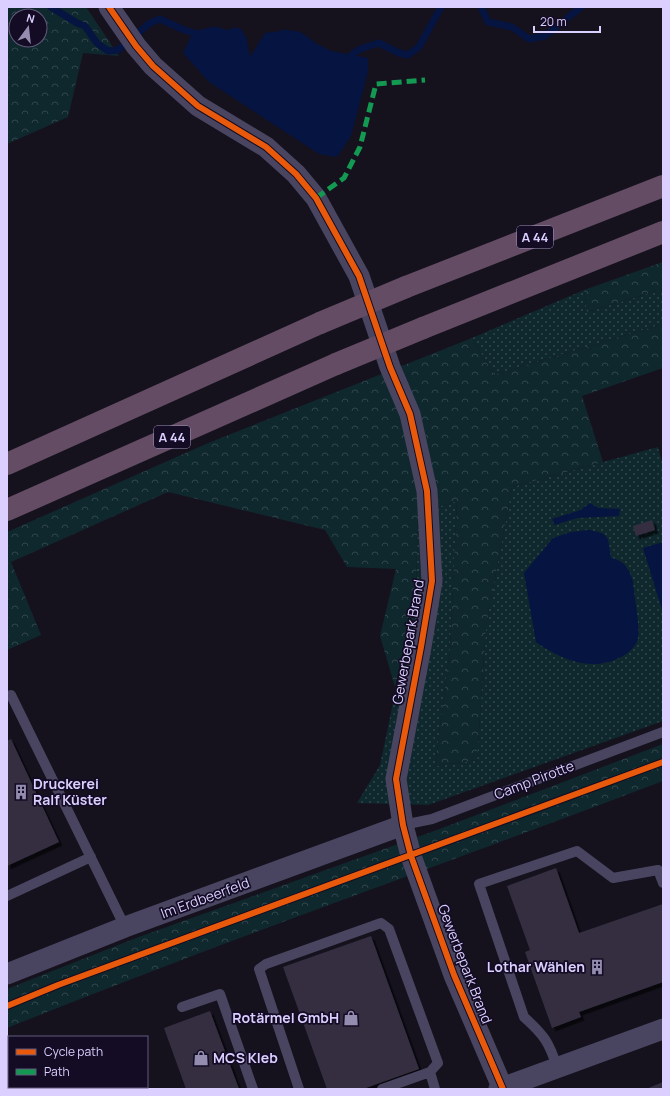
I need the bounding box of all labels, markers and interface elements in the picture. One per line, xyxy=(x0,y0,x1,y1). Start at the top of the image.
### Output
north arrow xyxy=(8,8,48,48)
scale bar xyxy=(534,8,600,34)
text: N xyxy=(25,10,37,26)
text: 20 m xyxy=(540,13,567,30)
road number: A 44 xyxy=(517,226,553,248)
road number: A 44 xyxy=(154,426,190,448)
street label: Gewerbepark Brand xyxy=(387,578,428,706)
street label: Camp Pirotte xyxy=(491,756,577,803)
place label: Druckerei Ralf Küster xyxy=(33,774,107,809)
building icon: Druckerei Ralf Küster xyxy=(12,783,30,801)
street label: Im Erdbeerfeld xyxy=(158,873,252,922)
street label: Gewerbepark Brand xyxy=(434,901,497,1026)
place label: Lothar Wählen xyxy=(487,957,585,976)
building icon: Lothar Wählen xyxy=(588,958,606,976)
place label: Rotärmel GmbH xyxy=(232,1008,339,1027)
shop icon: Rotärmel GmbH xyxy=(342,1009,360,1027)
legend xyxy=(8,1036,148,1088)
text: Cycle path xyxy=(44,1043,103,1060)
place label: MCS Kleb xyxy=(213,1048,278,1067)
shop icon: MCS Kleb xyxy=(192,1049,210,1067)
text: Path xyxy=(44,1063,70,1080)

